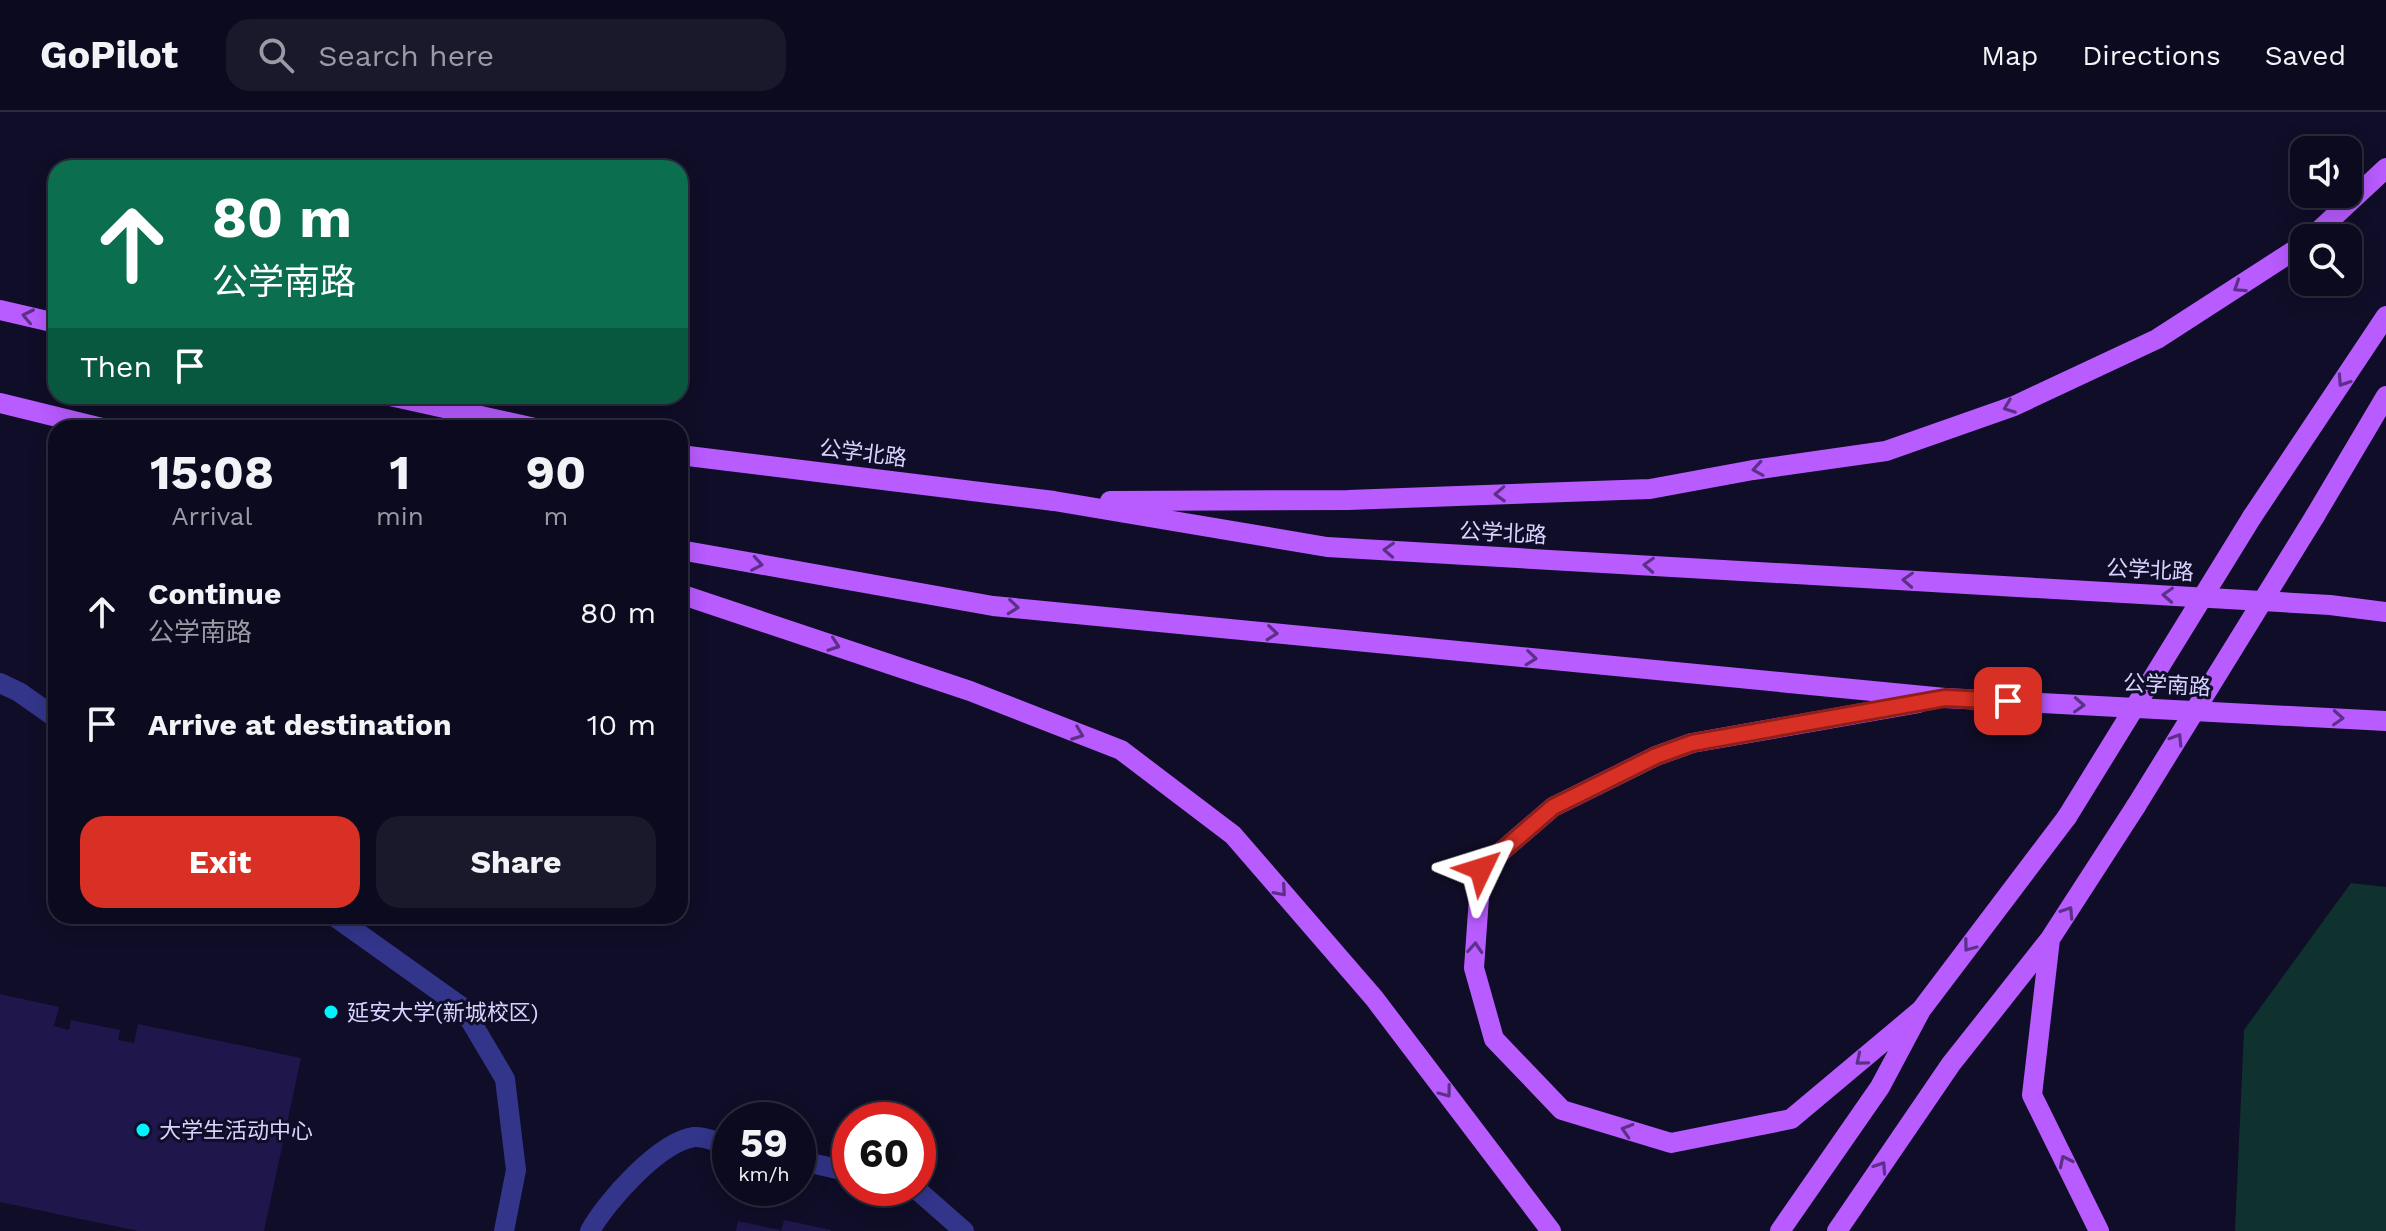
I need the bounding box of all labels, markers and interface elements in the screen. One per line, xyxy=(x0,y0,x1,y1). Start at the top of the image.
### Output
search box xyxy=(226,19,786,91)
text: GoPilot xyxy=(40,33,178,77)
icon: search xyxy=(254,33,298,77)
text: Search here xyxy=(318,38,494,73)
text: Map xyxy=(1981,39,2038,72)
text: Directions xyxy=(2082,39,2221,72)
text: Saved xyxy=(2265,39,2346,72)
map controls xyxy=(2290,136,2362,296)
button: sound xyxy=(2290,136,2362,208)
text: 80 m xyxy=(212,185,352,251)
icon: ahead xyxy=(80,192,184,296)
button: search xyxy=(2290,224,2362,296)
text: 公学南路 xyxy=(212,261,356,303)
one-way arrow xyxy=(2233,277,2248,292)
one-way arrow xyxy=(22,308,35,325)
icon: arrive xyxy=(168,344,212,388)
text: Then xyxy=(80,349,152,384)
one-way arrow xyxy=(2337,373,2352,387)
one-way arrow xyxy=(2003,397,2017,414)
street label: 公学北路 xyxy=(818,435,908,471)
text: 15:08 xyxy=(150,444,274,501)
text: 1 xyxy=(389,444,410,501)
text: 90 xyxy=(526,444,586,501)
one-way arrow xyxy=(1751,460,1765,477)
one-way arrow xyxy=(1493,486,1506,503)
text: Arrival xyxy=(171,501,253,531)
text: min xyxy=(376,501,424,531)
text: m xyxy=(543,501,568,531)
street label: 公学北路 xyxy=(1458,518,1548,548)
one-way arrow xyxy=(1382,542,1395,559)
one-way arrow xyxy=(750,554,764,571)
street label: 公学北路 xyxy=(2105,555,2195,585)
one-way arrow xyxy=(1642,557,1655,574)
one-way arrow xyxy=(1901,572,1914,589)
text: Continue xyxy=(148,576,281,611)
one-way arrow xyxy=(2161,587,2174,604)
icon: ahead xyxy=(80,590,124,634)
text: 80 m xyxy=(580,595,656,630)
one-way arrow xyxy=(1007,599,1020,616)
text: 公学南路 xyxy=(148,617,252,647)
one-way arrow xyxy=(1266,624,1279,641)
one-way arrow xyxy=(826,636,840,652)
one-way arrow xyxy=(1525,649,1538,666)
pin xyxy=(1974,667,2042,735)
street label: 公学南路 xyxy=(2122,670,2212,700)
icon: arrive xyxy=(1986,679,2030,723)
one-way arrow xyxy=(2073,696,2086,713)
icon: arrive xyxy=(80,702,124,746)
text: Arrive at destination xyxy=(148,707,452,742)
text: 10 m xyxy=(587,707,656,742)
one-way arrow xyxy=(2332,709,2345,726)
one-way arrow xyxy=(1070,724,1084,740)
one-way arrow xyxy=(2168,733,2183,748)
button: Exit xyxy=(80,816,360,908)
button: Share xyxy=(376,816,656,908)
position arrow xyxy=(1439,827,1523,911)
one-way arrow xyxy=(1271,881,1286,896)
one-way arrow xyxy=(2058,906,2073,921)
one-way arrow xyxy=(1965,937,1979,952)
one-way arrow xyxy=(1466,941,1483,954)
place label: 延安大学(新城校区) xyxy=(347,1000,538,1025)
marker: 延安大学(新城校区) xyxy=(322,1003,340,1021)
one-way arrow xyxy=(1856,1050,1870,1065)
one-way arrow xyxy=(1436,1083,1450,1098)
speed limit sign: 60 xyxy=(832,1102,936,1206)
place label: 大学生活动中心 xyxy=(159,1118,313,1143)
text: 59 xyxy=(740,1120,788,1167)
marker: 大学生活动中心 xyxy=(134,1121,152,1139)
one-way arrow xyxy=(1620,1123,1634,1139)
one-way arrow xyxy=(2059,1154,2075,1169)
one-way arrow xyxy=(1871,1161,1886,1175)
text: km/h xyxy=(738,1162,790,1186)

